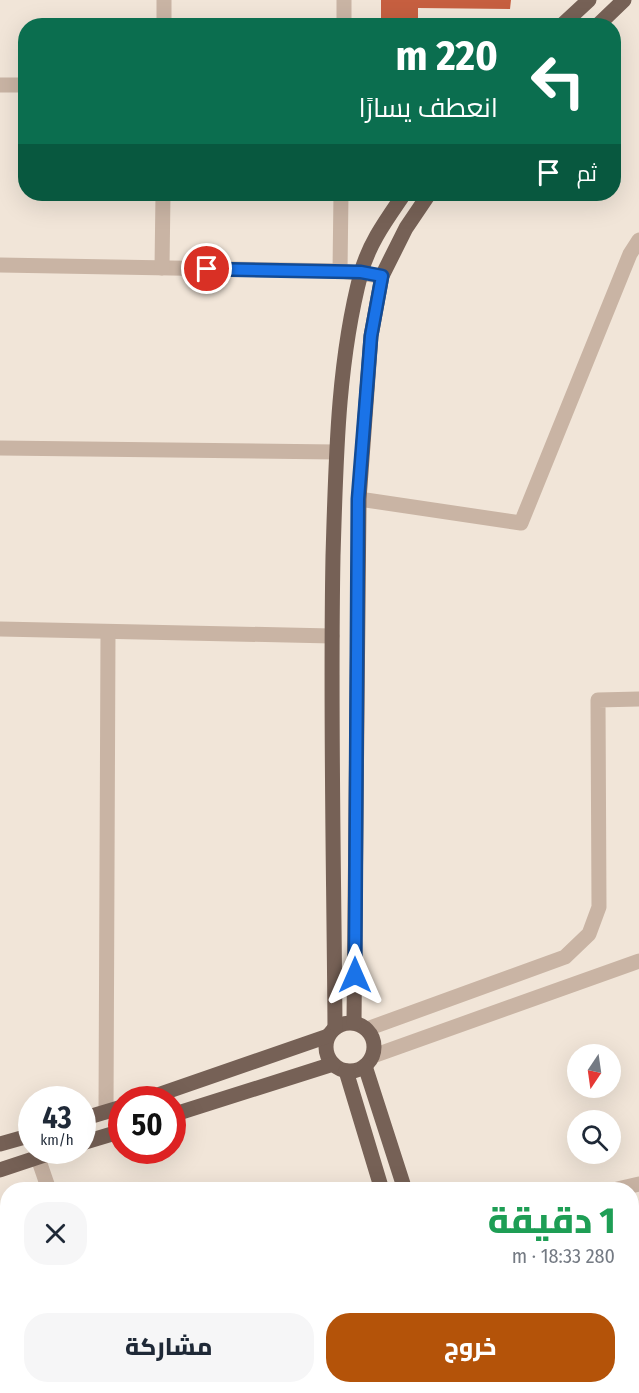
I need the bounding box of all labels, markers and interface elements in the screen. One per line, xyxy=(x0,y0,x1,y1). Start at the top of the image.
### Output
text: 220 m xyxy=(395,31,498,81)
icon: left xyxy=(519,42,597,120)
text: انعطف يسارًا xyxy=(359,92,498,124)
icon: arrive xyxy=(532,156,565,189)
text: ثم xyxy=(577,160,597,187)
pin xyxy=(181,243,232,294)
icon: arrive xyxy=(190,252,223,285)
position arrow xyxy=(323,943,387,1007)
north arrow xyxy=(567,1044,621,1098)
map controls xyxy=(567,1044,621,1164)
speed limit sign: 50 xyxy=(108,1086,186,1164)
text: 43 xyxy=(42,1100,72,1136)
button: search xyxy=(567,1110,621,1164)
text: km/h xyxy=(40,1131,74,1149)
text: 1 دقيقة xyxy=(488,1199,615,1243)
button: close xyxy=(24,1202,87,1265)
text: 280 m · 18:33 xyxy=(512,1244,615,1268)
button: مشاركة xyxy=(24,1313,314,1382)
button: خروج xyxy=(326,1313,615,1382)

